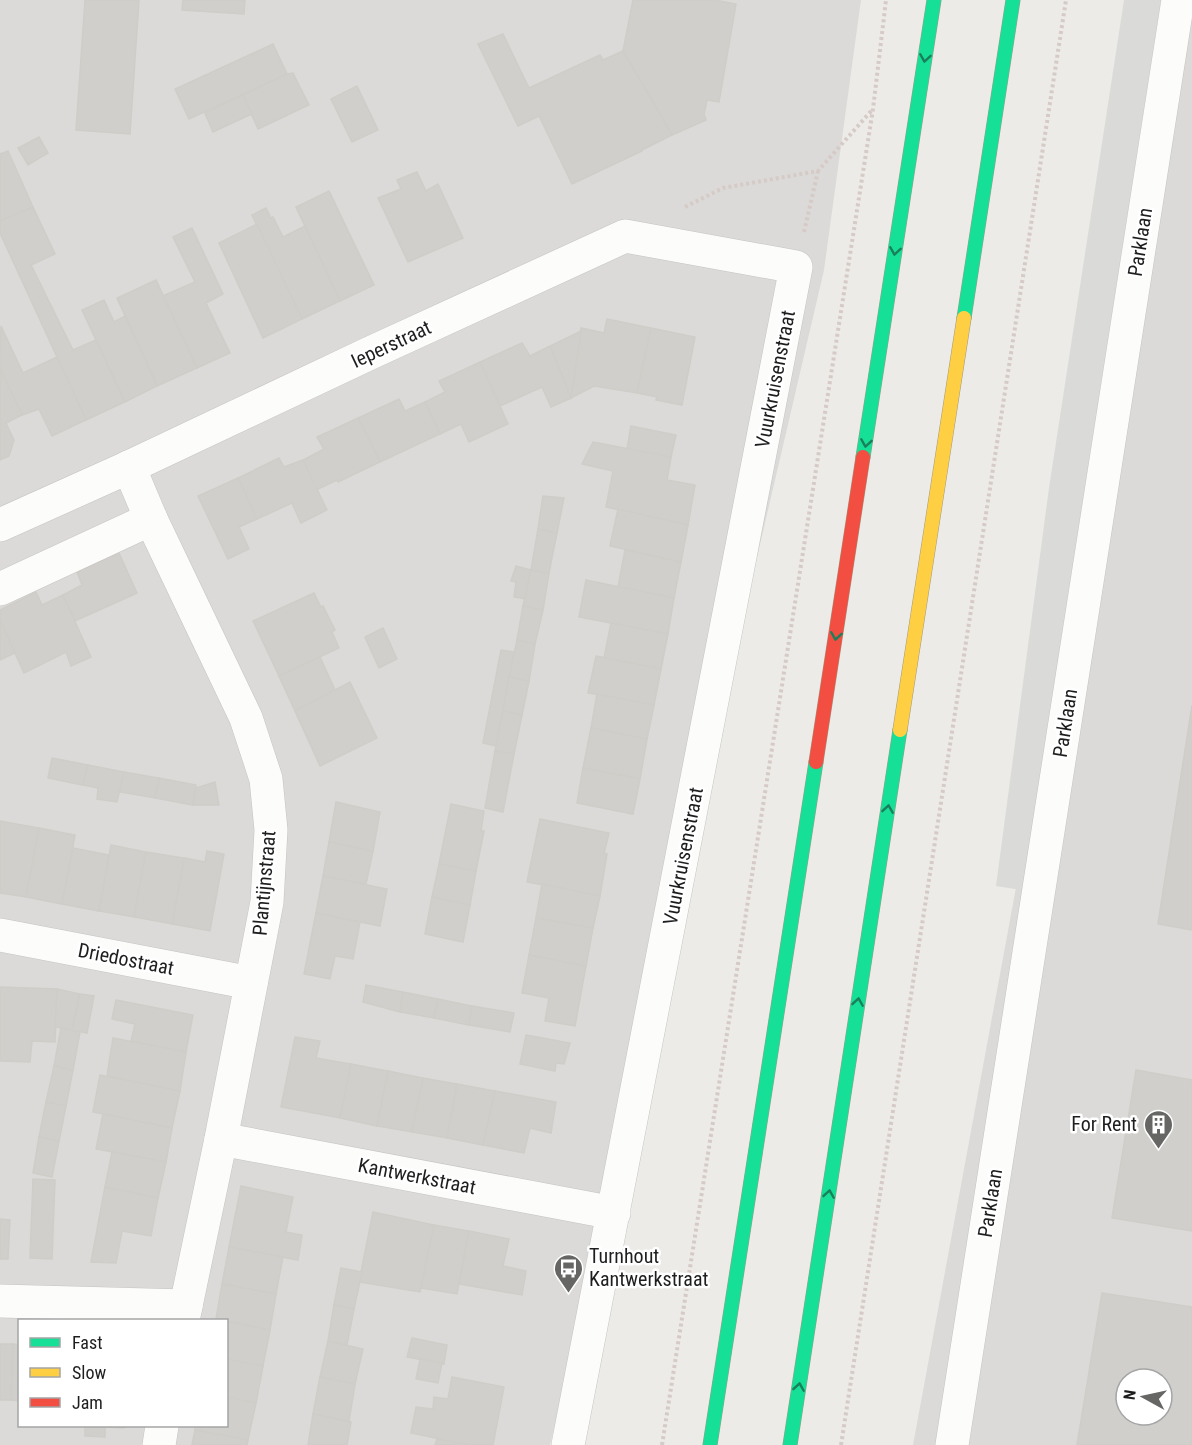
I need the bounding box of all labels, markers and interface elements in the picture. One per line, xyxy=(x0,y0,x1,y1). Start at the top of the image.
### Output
one-way arrow xyxy=(920,53,932,62)
street label: Parklaan xyxy=(1123,206,1157,278)
one-way arrow xyxy=(890,246,902,255)
street label: Vuurkruisenstraat xyxy=(750,308,800,450)
street label: Ieperstraat xyxy=(347,315,435,373)
one-way arrow xyxy=(860,439,872,448)
one-way arrow xyxy=(830,631,842,641)
street label: Parklaan xyxy=(1048,687,1082,759)
street label: Vuurkruisenstraat xyxy=(658,785,708,927)
one-way arrow xyxy=(881,804,894,814)
street label: Plantijnstraat xyxy=(247,829,281,937)
street label: Driedostraat xyxy=(76,938,176,980)
one-way arrow xyxy=(852,997,864,1006)
building icon: For Rent xyxy=(1142,1108,1174,1150)
place label: For Rent xyxy=(1071,1112,1137,1136)
street label: Kantwerkstraat xyxy=(356,1153,478,1199)
street label: Parklaan xyxy=(973,1167,1007,1239)
one-way arrow xyxy=(822,1190,834,1199)
place label: Turnhout Kantwerkstraat xyxy=(589,1244,708,1291)
bus stop icon: Turnhout Kantwerkstraat xyxy=(552,1252,584,1294)
legend xyxy=(18,1319,228,1427)
text: Fast xyxy=(72,1332,103,1353)
text: Slow xyxy=(72,1362,107,1383)
north arrow xyxy=(1114,1367,1174,1427)
one-way arrow xyxy=(792,1383,805,1393)
text: N xyxy=(1120,1389,1140,1401)
text: Jam xyxy=(72,1392,103,1413)

